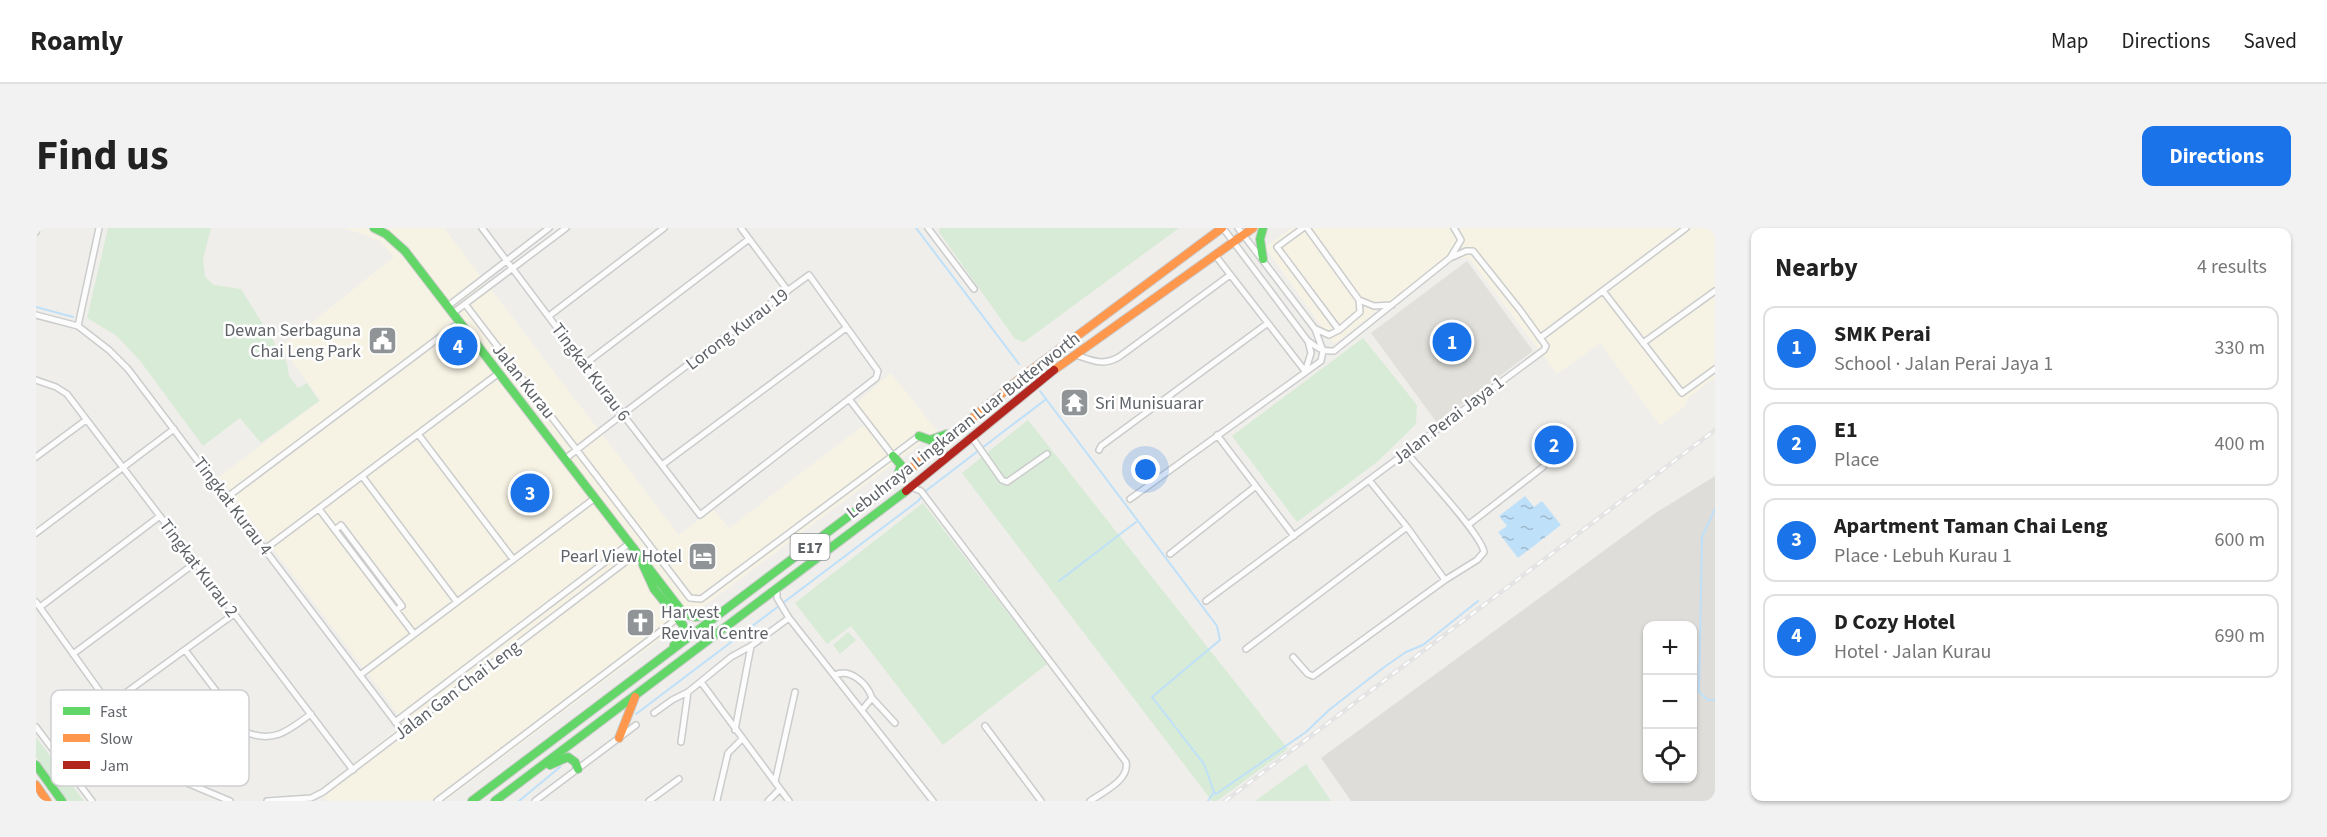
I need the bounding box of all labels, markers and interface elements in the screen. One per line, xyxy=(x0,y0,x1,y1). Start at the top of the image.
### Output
text: Roamly xyxy=(30,21,123,61)
text: Map xyxy=(2051,26,2089,56)
text: Directions xyxy=(2122,26,2210,56)
text: Saved xyxy=(2243,26,2297,56)
text: Find us xyxy=(36,126,169,186)
button: Directions xyxy=(2142,126,2291,186)
text: Nearby xyxy=(1775,249,1858,286)
text: 4 results xyxy=(2197,253,2267,281)
street label: Lorong Kurau 19 xyxy=(681,282,794,376)
place label: Dewan Serbaguna Chai Leng Park xyxy=(224,318,361,364)
street label: Tingkat Kurau 6 xyxy=(545,318,636,427)
text: SMK Perai xyxy=(1834,318,1931,350)
pin: 1 xyxy=(1432,320,1472,364)
public building icon: Dewan Serbaguna Chai Leng Park xyxy=(366,324,398,356)
pin: 4 xyxy=(438,324,478,368)
street label: Lebuhraya Lingkaran Luar Butterworth xyxy=(841,326,1085,525)
text: 1 xyxy=(1791,334,1802,362)
text: 330 m xyxy=(2215,334,2265,362)
street label: Jalan Kurau xyxy=(486,338,561,424)
text: School · Jalan Perai Jaya 1 xyxy=(1834,350,2053,378)
street label: Jalan Perai Jaya 1 xyxy=(1387,370,1509,471)
temple icon: Sri Munisuarar xyxy=(1058,387,1090,419)
place label: Sri Munisuarar xyxy=(1095,391,1204,416)
text: E1 xyxy=(1834,414,1858,446)
pin: 2 xyxy=(1534,422,1574,468)
text: 2 xyxy=(1791,430,1802,458)
text: 400 m xyxy=(2215,430,2265,458)
text: Place xyxy=(1834,446,1879,474)
street label: Tingkat Kurau 4 xyxy=(187,452,278,561)
your location xyxy=(1131,455,1160,484)
pin: 3 xyxy=(510,470,550,516)
text: Apartment Taman Chai Leng xyxy=(1834,510,2108,542)
street label: Tingkat Kurau 2 xyxy=(153,514,244,623)
text: 3 xyxy=(1791,526,1802,554)
text: 600 m xyxy=(2215,526,2265,554)
road number: E17 xyxy=(790,534,830,560)
hotel icon: Pearl View Hotel xyxy=(687,540,719,572)
text: Place · Lebuh Kurau 1 xyxy=(1834,542,2012,570)
place label: Pearl View Hotel xyxy=(560,544,682,569)
place label: Harvest Revival Centre xyxy=(661,600,768,646)
church icon: Harvest Revival Centre xyxy=(624,606,656,638)
text: D Cozy Hotel xyxy=(1834,606,1955,638)
map controls xyxy=(1643,621,1697,783)
button: + xyxy=(1643,621,1697,675)
text: 4 xyxy=(1791,622,1802,650)
text: 690 m xyxy=(2215,622,2265,650)
street label: Jalan Gan Chai Leng xyxy=(389,635,526,746)
text: Hotel · Jalan Kurau xyxy=(1834,638,1991,666)
button: − xyxy=(1643,675,1697,729)
legend xyxy=(51,690,249,786)
text: Fast xyxy=(100,701,128,723)
text: Slow xyxy=(100,728,133,750)
button: locate xyxy=(1643,729,1697,783)
text: Jam xyxy=(100,755,129,777)

